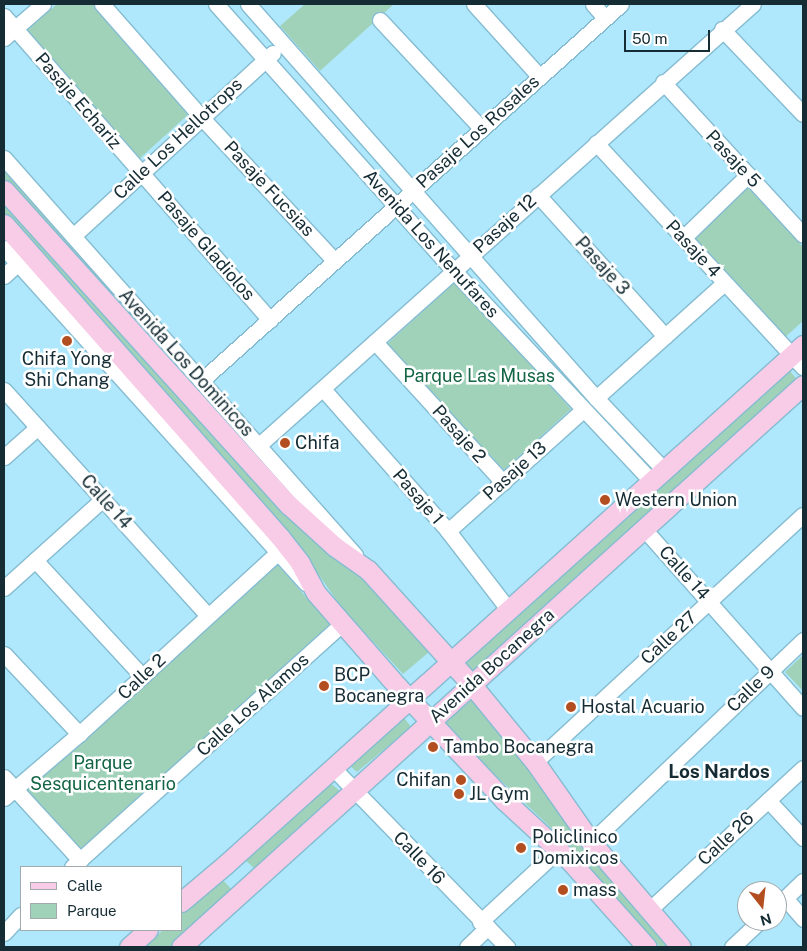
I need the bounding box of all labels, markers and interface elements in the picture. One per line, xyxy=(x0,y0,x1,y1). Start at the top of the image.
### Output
scale bar xyxy=(627,20,713,52)
text: 50 m xyxy=(632,30,667,47)
street label: Pasaje Echariz xyxy=(30,48,126,154)
street label: Pasaje Los Rosales xyxy=(412,71,544,193)
street label: Calle Los Hellotrops xyxy=(109,74,247,204)
street label: Pasaje 5 xyxy=(701,126,765,192)
street label: Pasaje Fucsias xyxy=(219,137,319,241)
street label: Avenida Los Nenufares xyxy=(359,165,503,323)
street label: Pasaje Gladiolos xyxy=(153,187,259,305)
street label: Pasaje 12 xyxy=(469,190,541,258)
street label: Pasaje 4 xyxy=(661,216,725,282)
street label: Pasaje 3 xyxy=(570,232,634,300)
street label: Avenida Los Dominicos xyxy=(114,285,258,441)
marker: Chifa Yong Shi Chang xyxy=(61,335,73,347)
place label: Chifa Yong Shi Chang xyxy=(22,349,112,392)
park label: Parque Las Musas xyxy=(403,365,555,387)
street label: Pasaje 2 xyxy=(427,401,491,467)
place label: Chifa xyxy=(295,432,339,454)
marker: Chifa xyxy=(279,437,291,449)
street label: Pasaje 13 xyxy=(479,437,551,505)
street label: Pasaje 1 xyxy=(388,465,448,529)
street label: Calle 14 xyxy=(76,470,136,534)
place label: Western Union xyxy=(615,489,737,511)
marker: Western Union xyxy=(599,494,611,506)
street label: Calle 14 xyxy=(654,541,714,605)
street label: Avenida Bocanegra xyxy=(425,604,559,728)
street label: Calle 27 xyxy=(637,607,701,669)
street label: Calle 2 xyxy=(114,649,170,705)
street label: Calle Los Alamos xyxy=(192,649,314,761)
street label: Calle 9 xyxy=(723,661,779,717)
place label: BCP Bocanegra xyxy=(334,665,424,708)
marker: BCP Bocanegra xyxy=(318,680,330,692)
place label: Hostal Acuario xyxy=(581,696,705,718)
marker: Hostal Acuario xyxy=(565,701,577,713)
place label: Tambo Bocanegra xyxy=(443,736,594,758)
marker: Tambo Bocanegra xyxy=(427,741,439,753)
park label: Parque Sesquicentenario xyxy=(30,753,176,796)
district label: Los Nardos xyxy=(668,761,770,783)
place label: Chifan xyxy=(396,769,451,791)
marker: Chifan xyxy=(455,774,467,786)
place label: JL Gym xyxy=(469,783,529,805)
marker: JL Gym xyxy=(453,788,465,800)
street label: Calle 26 xyxy=(693,808,759,870)
street label: Calle 16 xyxy=(388,827,450,889)
place label: Policlinico Domixicos xyxy=(532,827,618,870)
marker: Policlinico Domixicos xyxy=(514,841,528,855)
legend xyxy=(20,866,182,931)
text: Calle xyxy=(67,877,103,894)
place label: mass xyxy=(573,879,617,901)
north arrow xyxy=(737,881,787,931)
marker: mass xyxy=(557,884,569,896)
text: Parque xyxy=(67,902,117,919)
text: N xyxy=(758,910,773,929)

